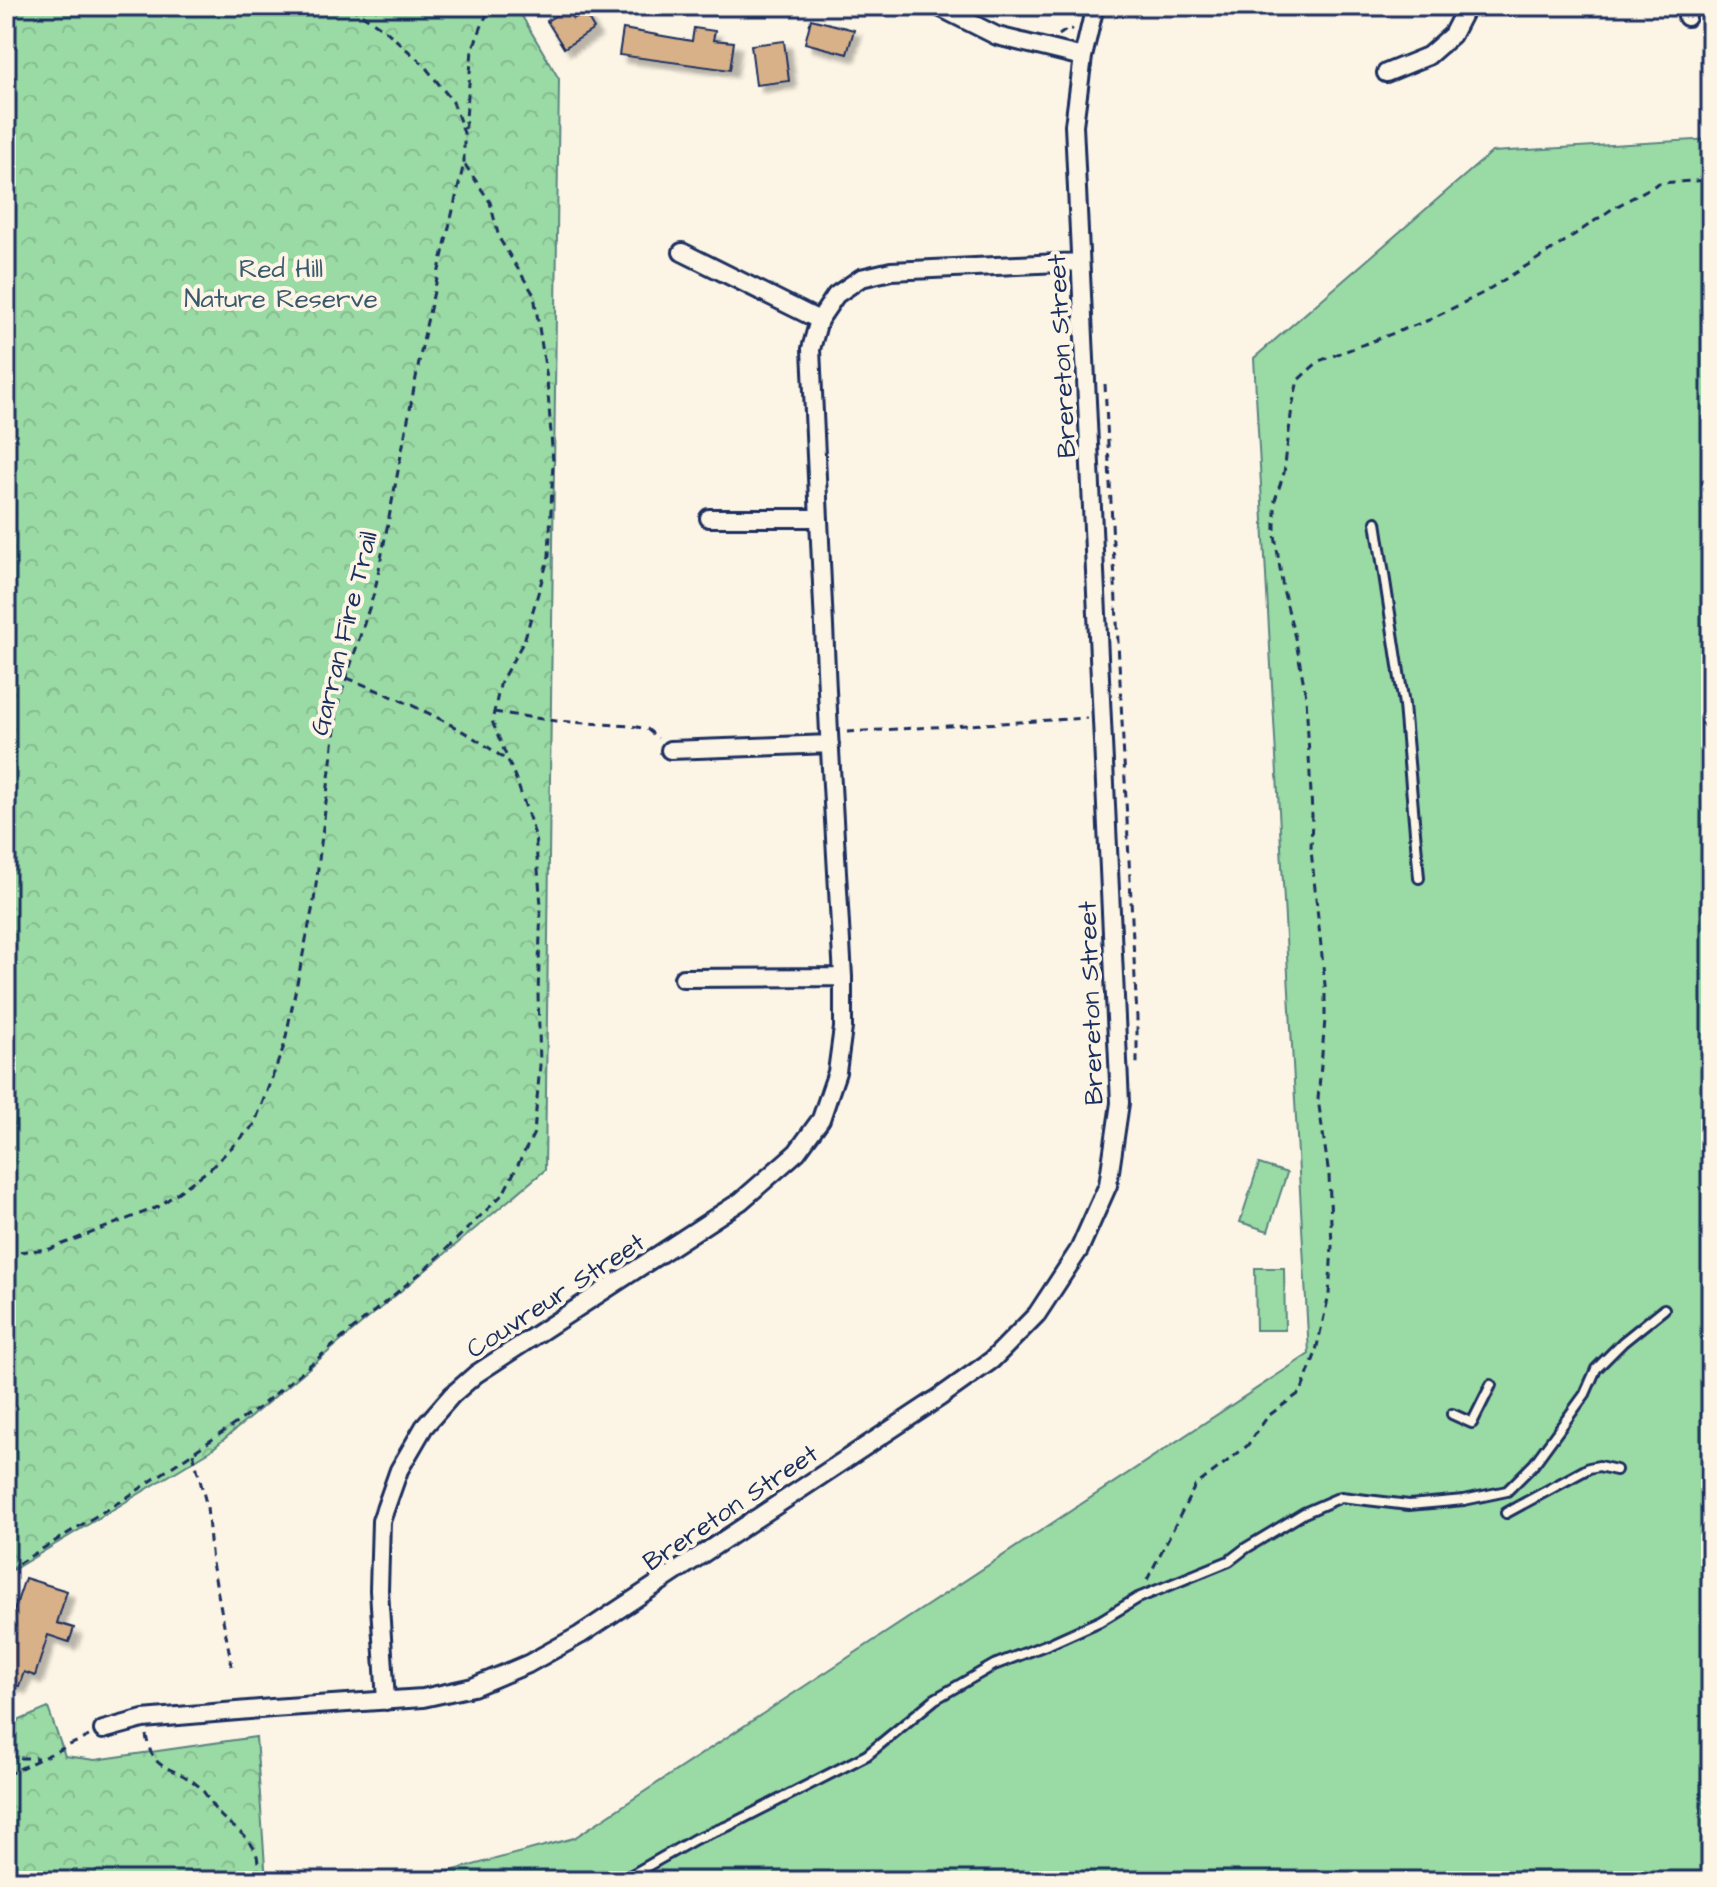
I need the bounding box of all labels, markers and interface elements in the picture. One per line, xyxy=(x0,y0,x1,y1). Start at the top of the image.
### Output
park label: Red Hill Nature Reserve xyxy=(184,251,378,317)
street label: Brereton Street xyxy=(1039,253,1085,459)
street label: Garran Fire Trail xyxy=(301,527,387,739)
street label: Brereton Street xyxy=(1069,900,1113,1106)
street label: Couvreur Street xyxy=(459,1224,652,1367)
street label: Brereton Street xyxy=(636,1436,826,1580)

